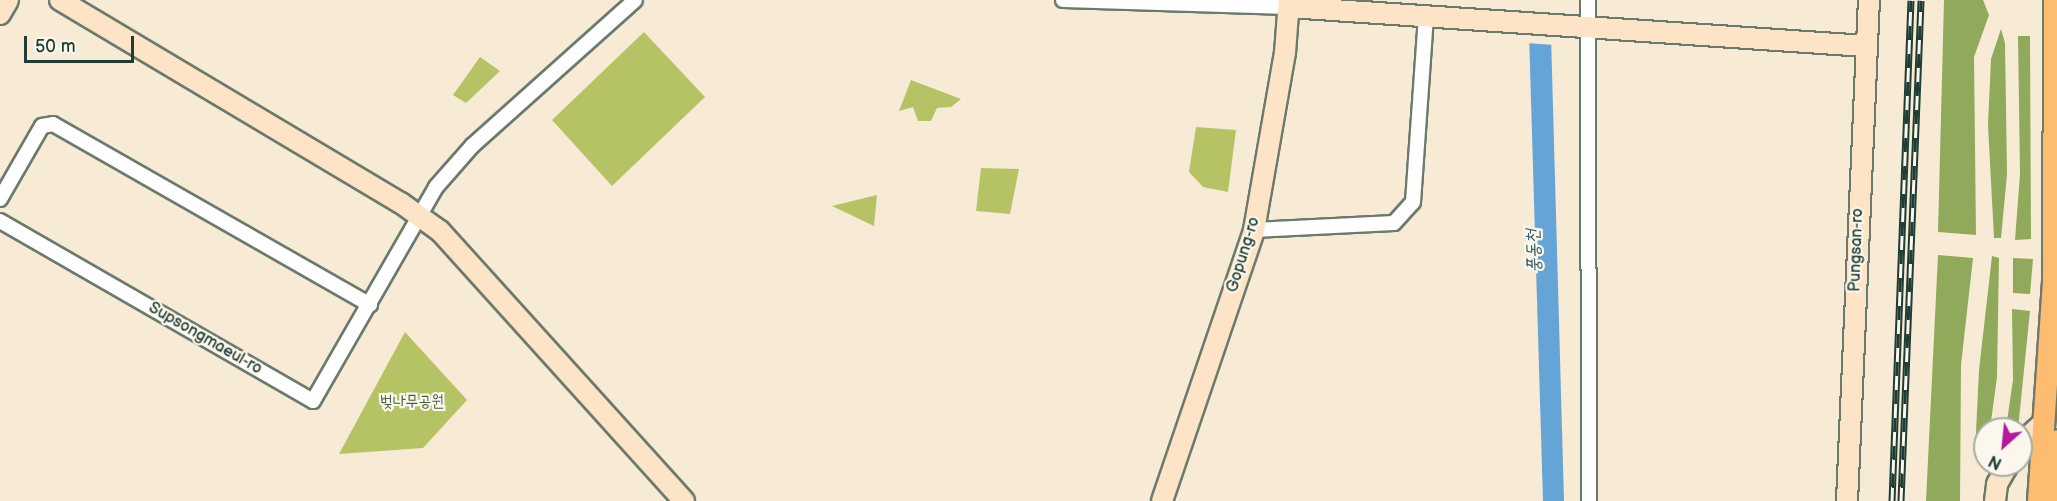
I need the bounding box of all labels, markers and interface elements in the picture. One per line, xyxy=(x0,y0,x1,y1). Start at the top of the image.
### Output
scale bar xyxy=(27,24,136,62)
text: 50 m xyxy=(35,36,76,57)
street label: Pungsan-ro xyxy=(1846,208,1868,292)
street label: Gopung-ro xyxy=(1223,215,1265,295)
water label: 풍동천 xyxy=(1522,229,1546,273)
street label: Supsongmaeul-ro xyxy=(145,299,265,379)
park label: 벚나무공원 xyxy=(380,392,444,412)
north arrow xyxy=(1973,417,2033,477)
text: N xyxy=(1986,451,2005,473)

